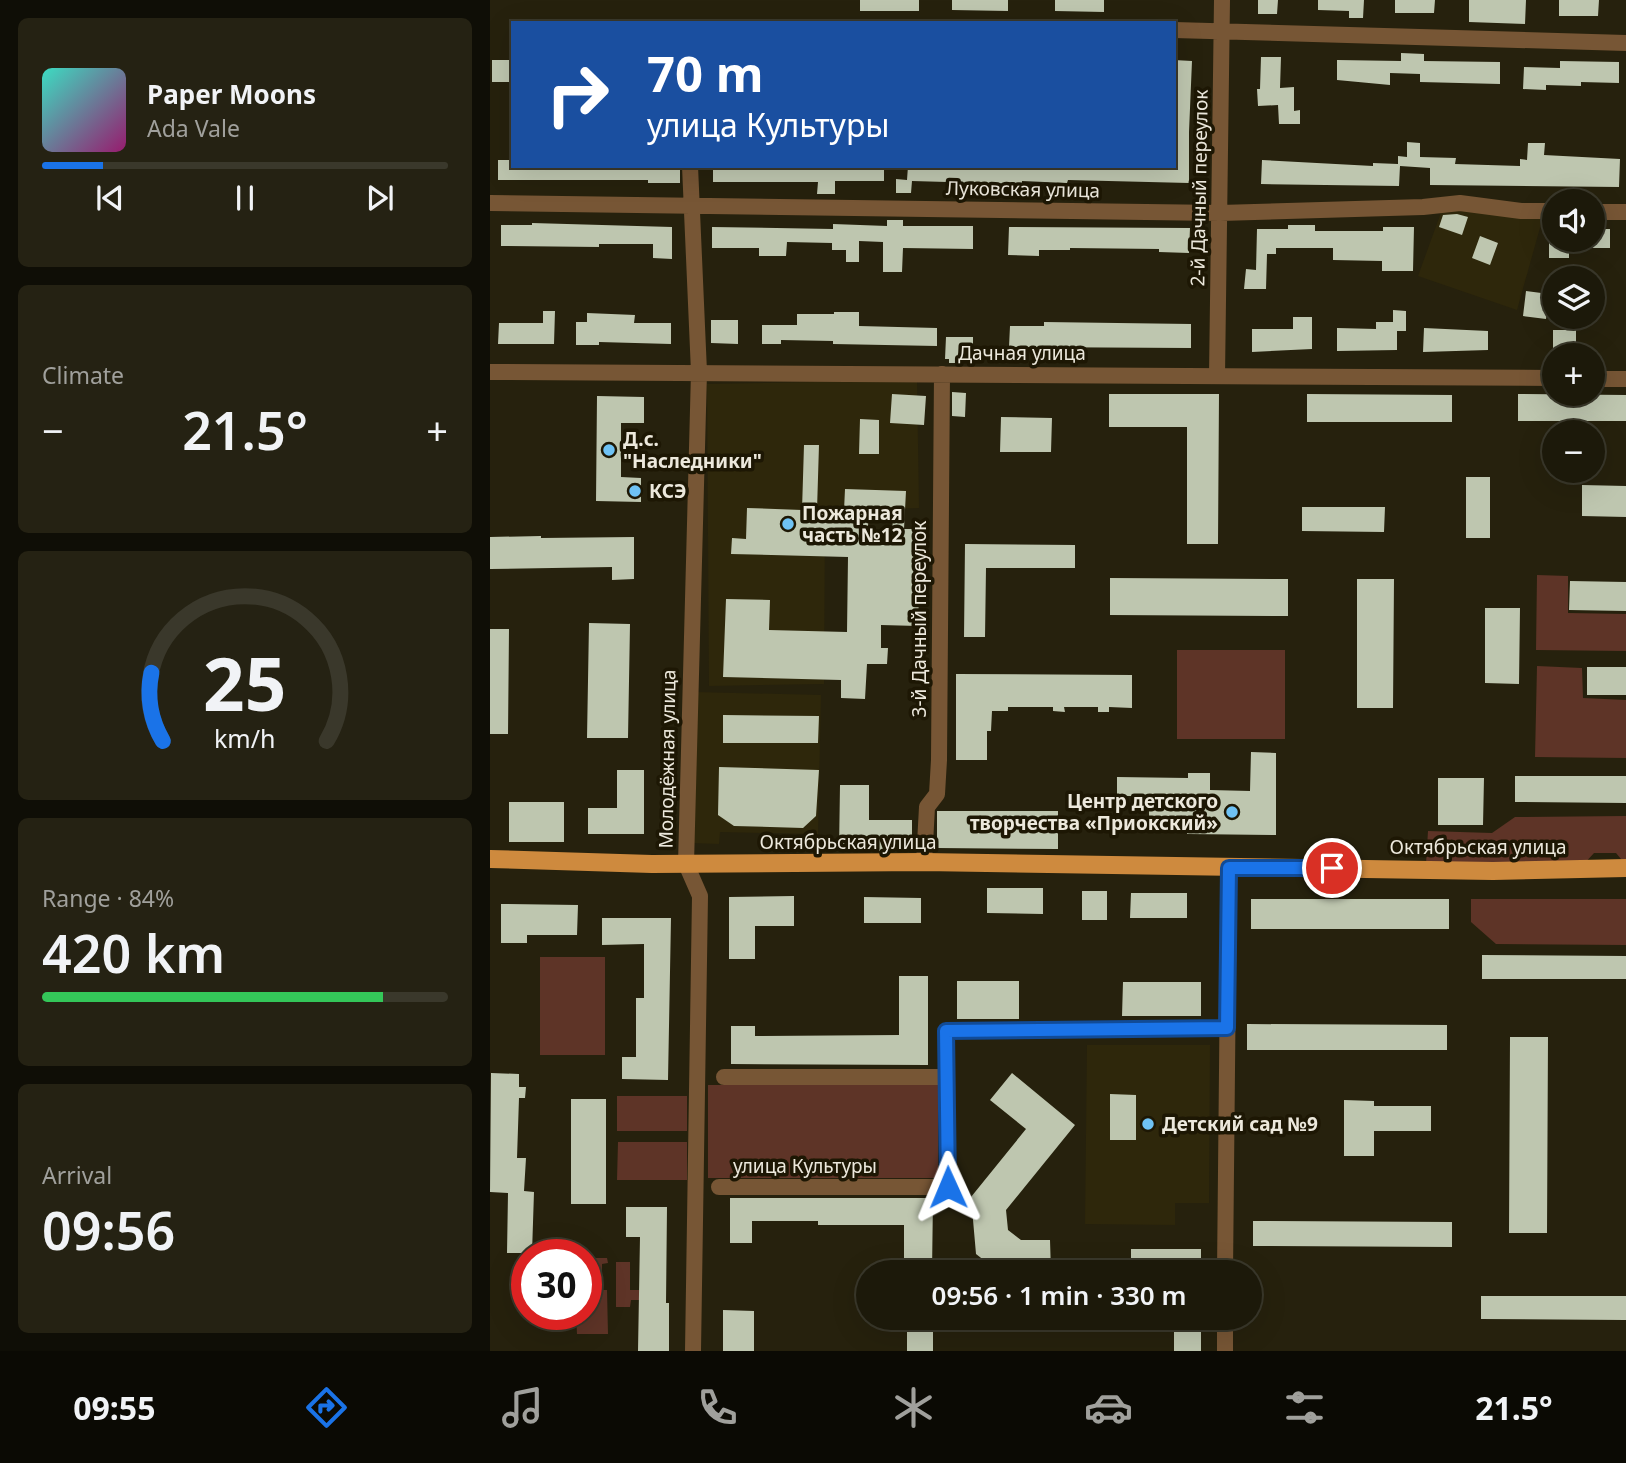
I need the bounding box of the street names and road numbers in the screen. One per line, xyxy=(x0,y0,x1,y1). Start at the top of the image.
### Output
street label: 2-й Дачный переулок xyxy=(1184,89,1214,287)
street label: Луковская улица xyxy=(946,175,1100,203)
street label: Дачная улица xyxy=(958,340,1086,366)
street label: 3-й Дачный переулок xyxy=(906,521,932,717)
street label: Молодёжная улица xyxy=(652,669,682,849)
street label: Октябрьская улица xyxy=(759,829,937,855)
street label: Октябрьская улица xyxy=(1389,834,1567,860)
street label: улица Культуры xyxy=(733,1153,877,1179)

